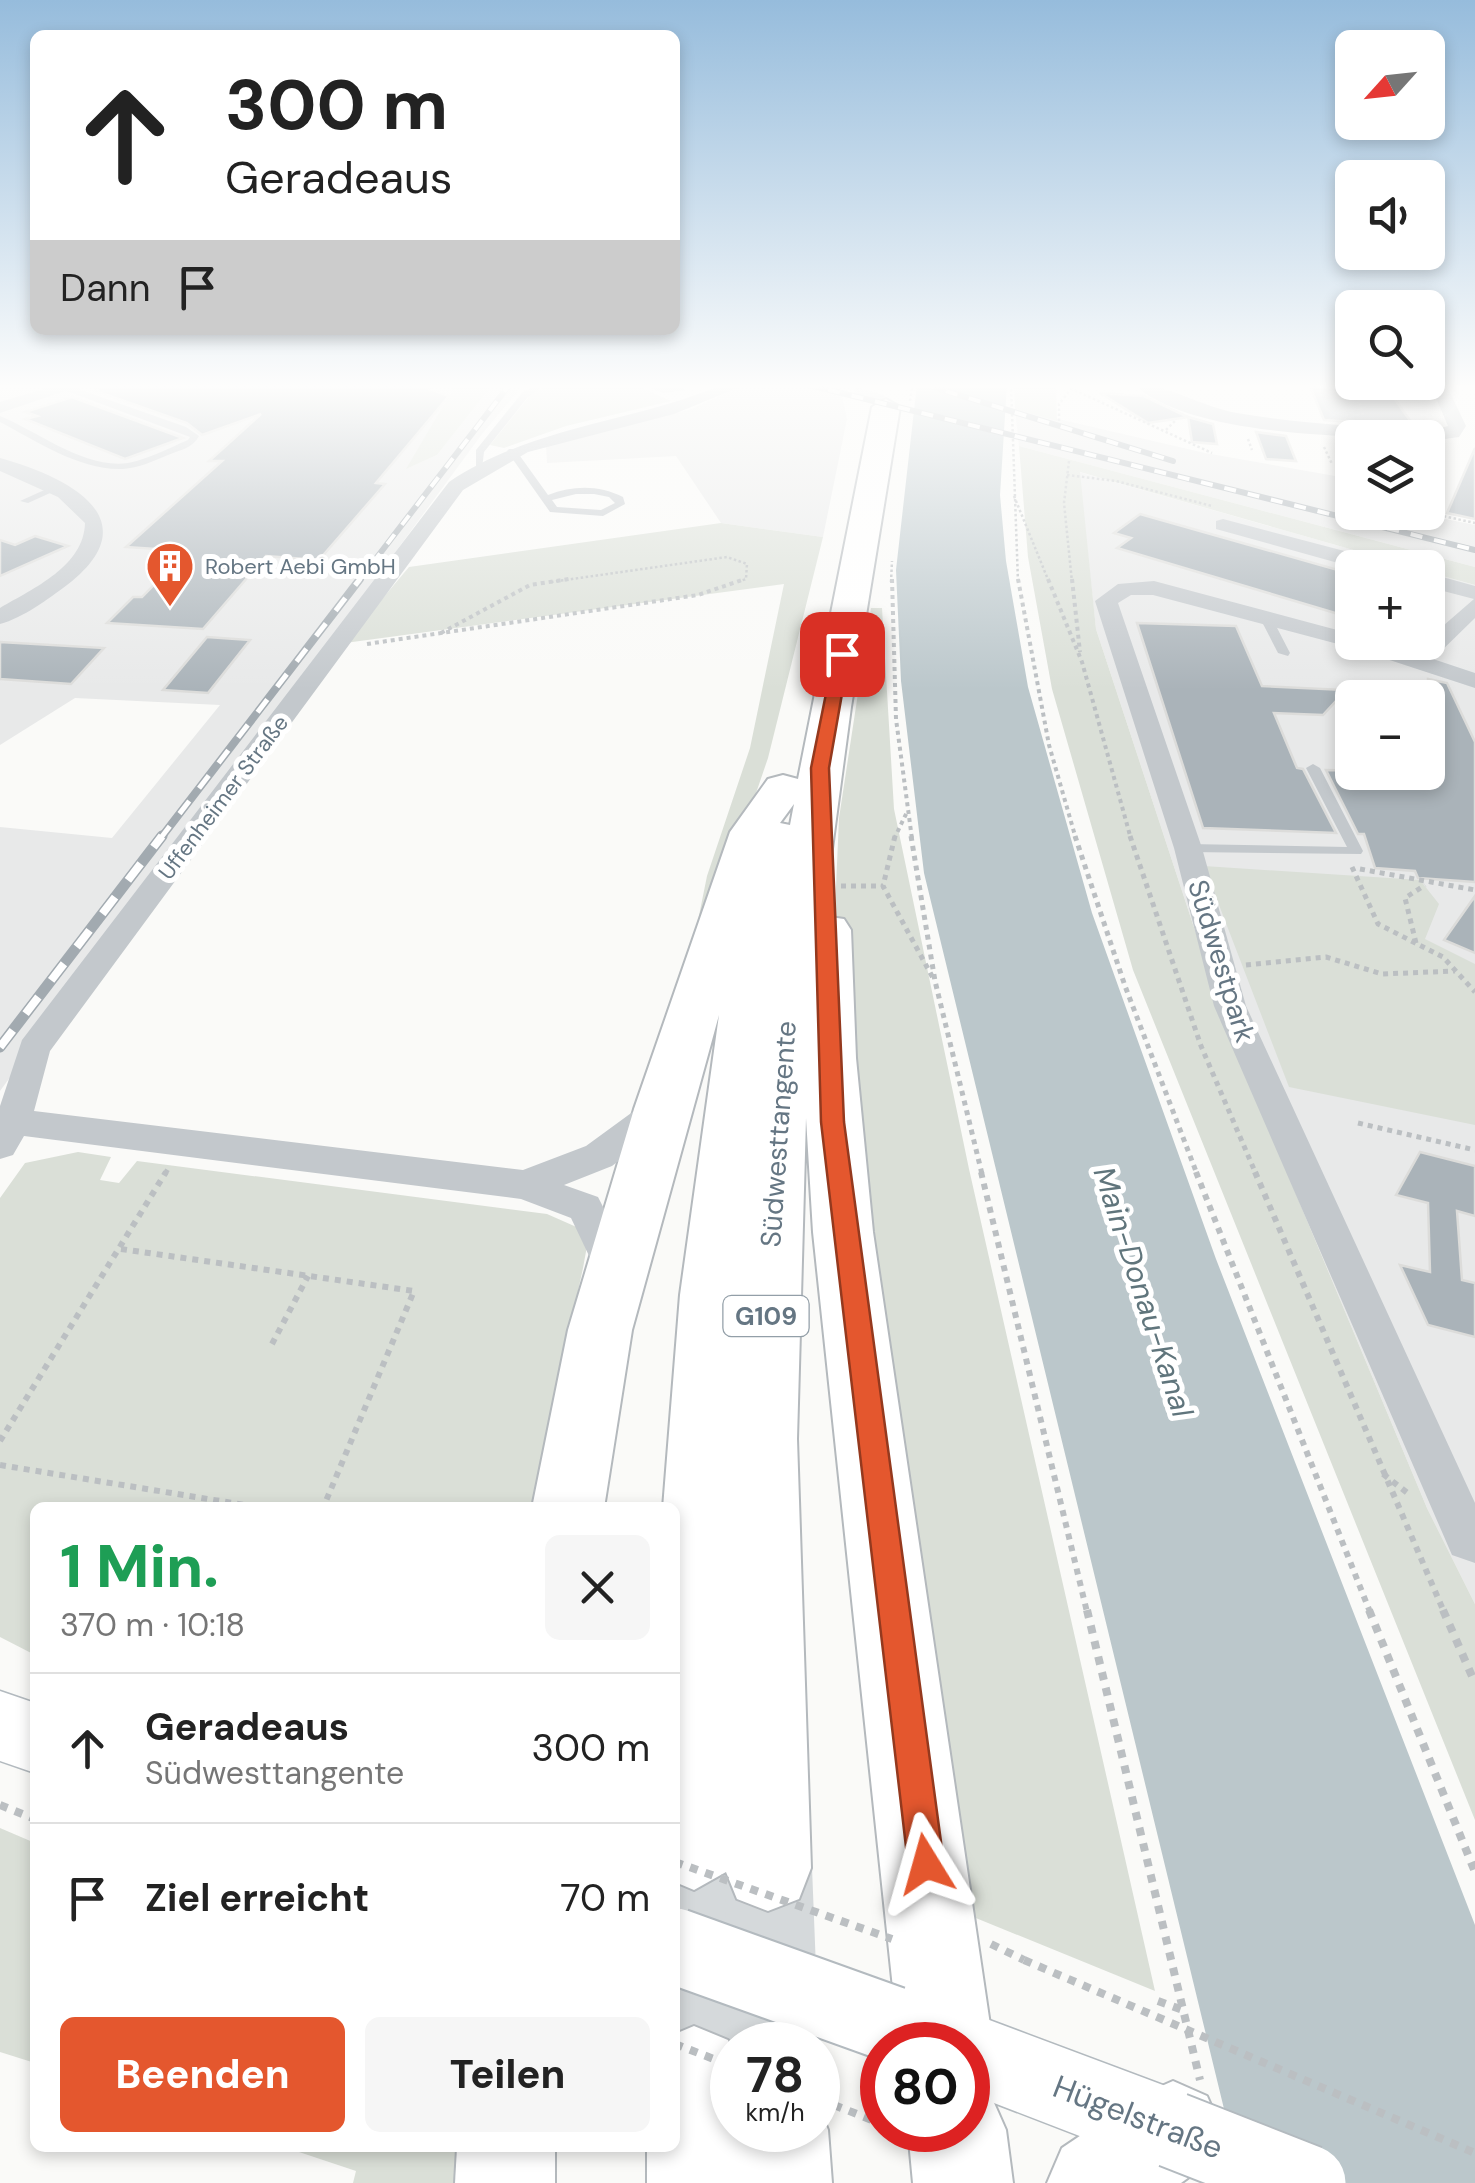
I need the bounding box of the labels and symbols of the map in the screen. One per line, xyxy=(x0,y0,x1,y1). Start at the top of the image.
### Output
north arrow xyxy=(1335,30,1445,140)
building icon: Robert Aebi GmbH xyxy=(144,540,196,608)
place label: Robert Aebi GmbH xyxy=(205,552,396,581)
pin xyxy=(800,612,885,697)
street label: Uffenheimer Straße xyxy=(152,709,295,885)
street label: Südwestpark xyxy=(1179,875,1264,1047)
street label: Südwesttangente xyxy=(752,1020,805,1248)
water label: Main-Donau-Kanal xyxy=(1085,1162,1203,1423)
road number: G109 xyxy=(724,1296,808,1336)
position arrow xyxy=(874,1812,978,1916)
speed limit sign: 80 xyxy=(860,2022,990,2152)
street label: Hügelstraße xyxy=(1047,2065,1229,2169)

